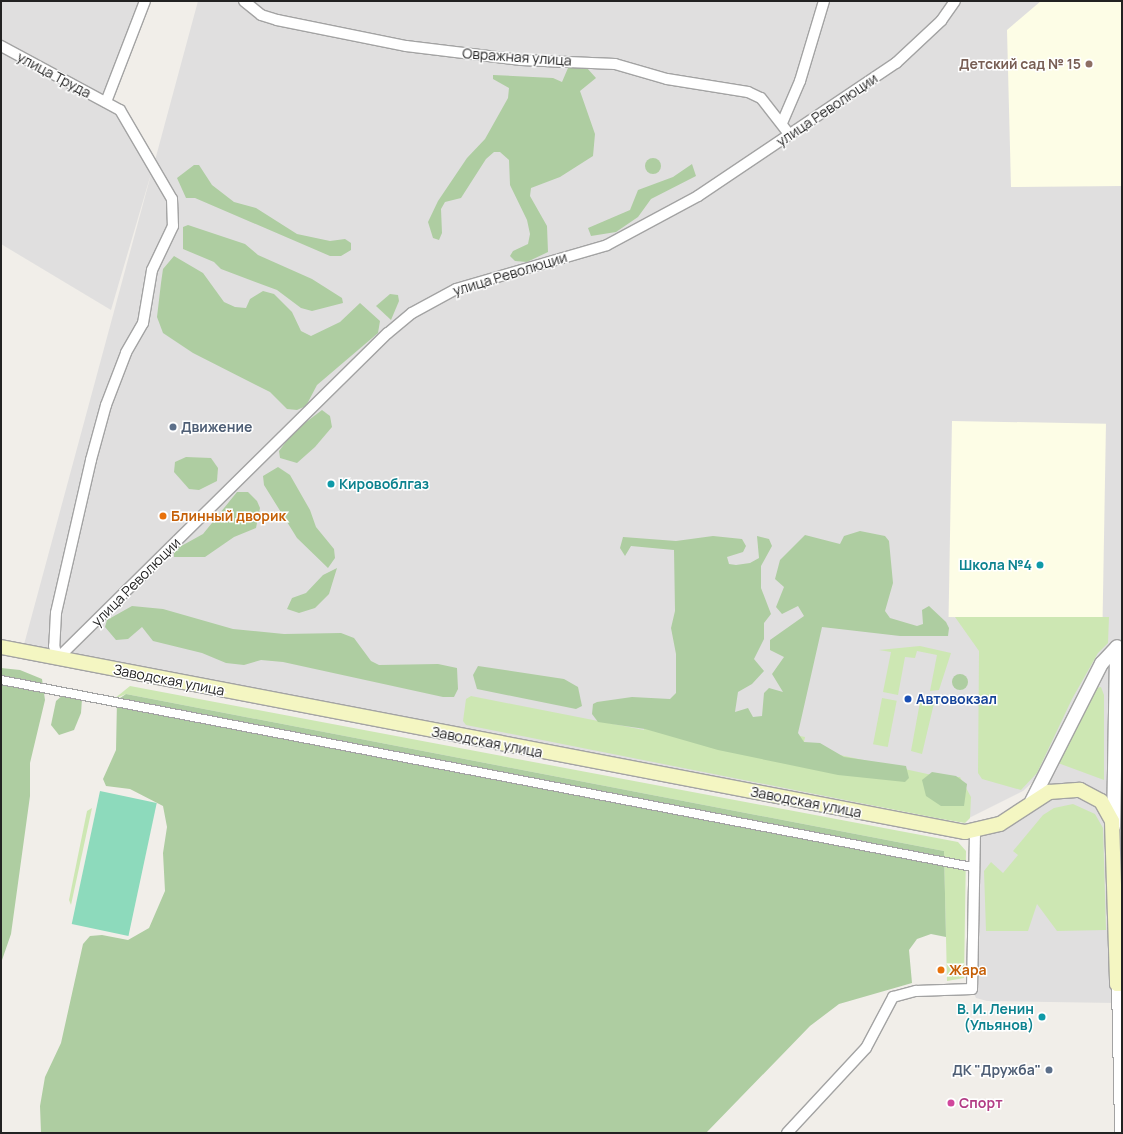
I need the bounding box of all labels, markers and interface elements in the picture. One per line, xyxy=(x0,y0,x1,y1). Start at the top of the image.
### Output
street label: Овражная улица xyxy=(462,45,572,69)
street label: улица Труда xyxy=(14,49,94,101)
place label: Детский сад № 15 xyxy=(959,56,1081,72)
marker: Детский сад № 15 xyxy=(1084,59,1094,69)
street label: улица Революции xyxy=(773,70,881,150)
street label: улица Революции xyxy=(451,249,569,299)
place label: Движение xyxy=(181,419,252,435)
marker: Движение xyxy=(168,422,178,432)
place label: Кировоблгаз xyxy=(339,476,429,492)
marker: Кировоблгаз xyxy=(326,479,336,489)
place label: Блинный дворик xyxy=(171,508,286,524)
marker: Блинный дворик xyxy=(158,511,168,521)
street label: улица Революции xyxy=(88,534,184,630)
place label: Школа №4 xyxy=(959,557,1032,573)
marker: Школа №4 xyxy=(1035,560,1045,570)
street label: Заводская улица xyxy=(112,661,226,699)
place label: Автовокзал xyxy=(916,691,997,707)
marker: Автовокзал xyxy=(903,694,913,704)
street label: Заводская улица xyxy=(430,723,544,761)
street label: Заводская улица xyxy=(749,783,863,821)
place label: Жара xyxy=(949,962,987,978)
marker: Жара xyxy=(936,965,946,975)
place label: В. И. Ленин (Ульянов) xyxy=(957,1001,1034,1034)
marker: В. И. Ленин (Ульянов) xyxy=(1037,1012,1047,1022)
place label: ДК "Дружба" xyxy=(952,1062,1041,1078)
marker: ДК "Дружба" xyxy=(1044,1065,1054,1075)
place label: Спорт xyxy=(959,1095,1003,1111)
marker: Спорт xyxy=(946,1098,956,1108)

